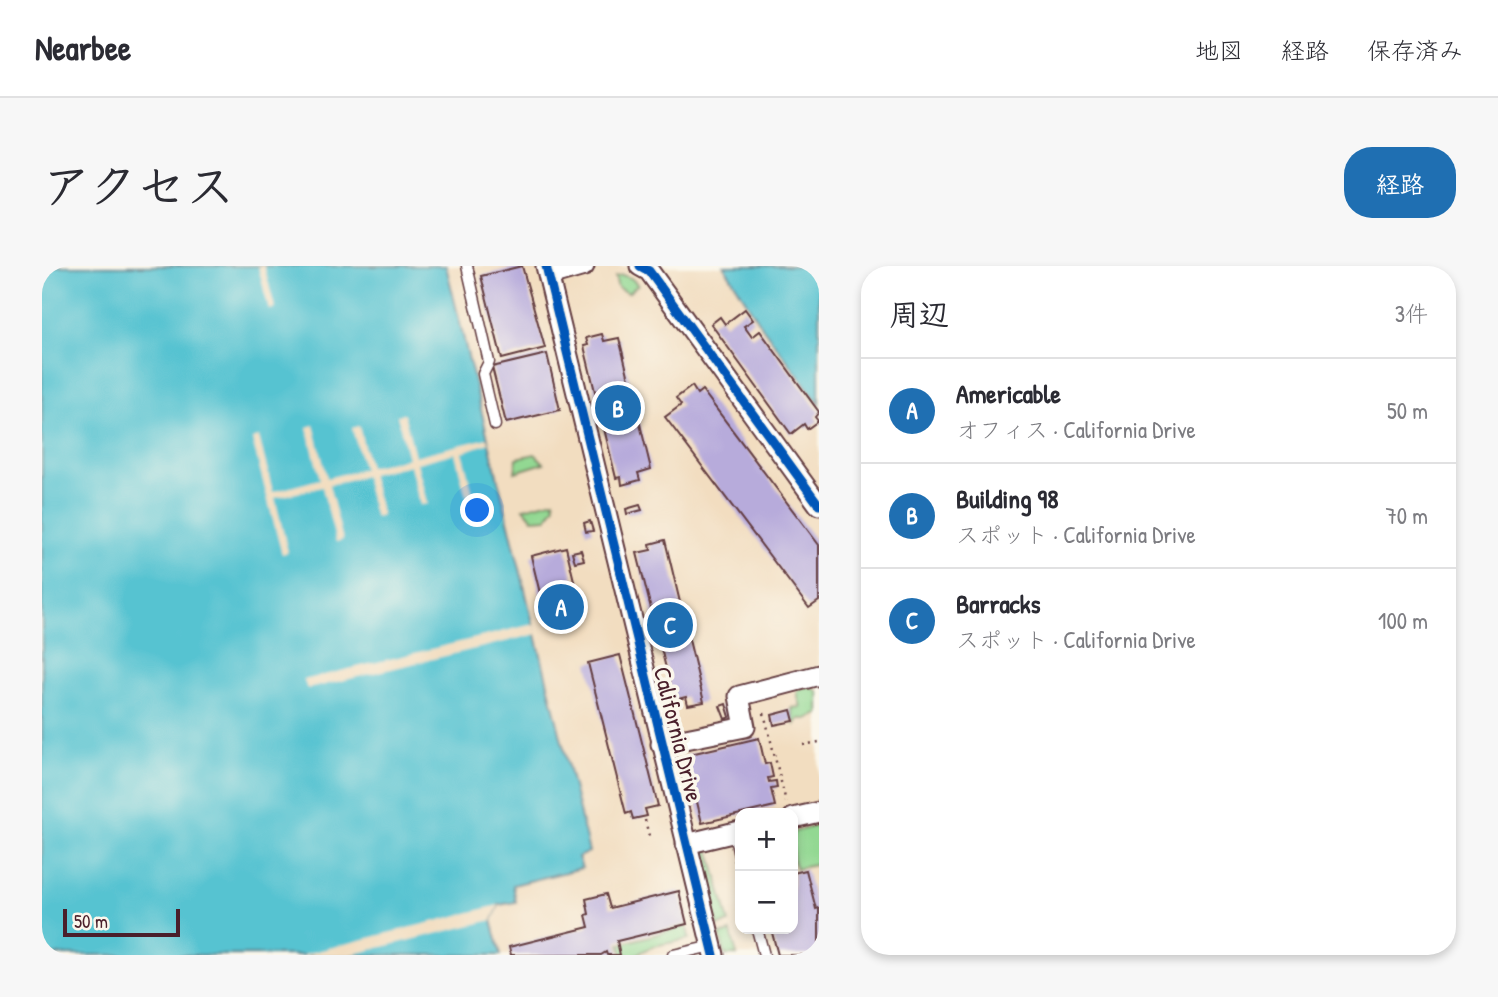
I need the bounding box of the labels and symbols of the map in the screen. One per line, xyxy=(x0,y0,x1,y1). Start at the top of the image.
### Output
pin: B xyxy=(595,382,641,434)
your location xyxy=(460,493,494,527)
pin: A xyxy=(538,581,584,633)
pin: C xyxy=(647,599,693,651)
street label: California Drive xyxy=(647,663,711,805)
scale bar xyxy=(63,906,180,938)

